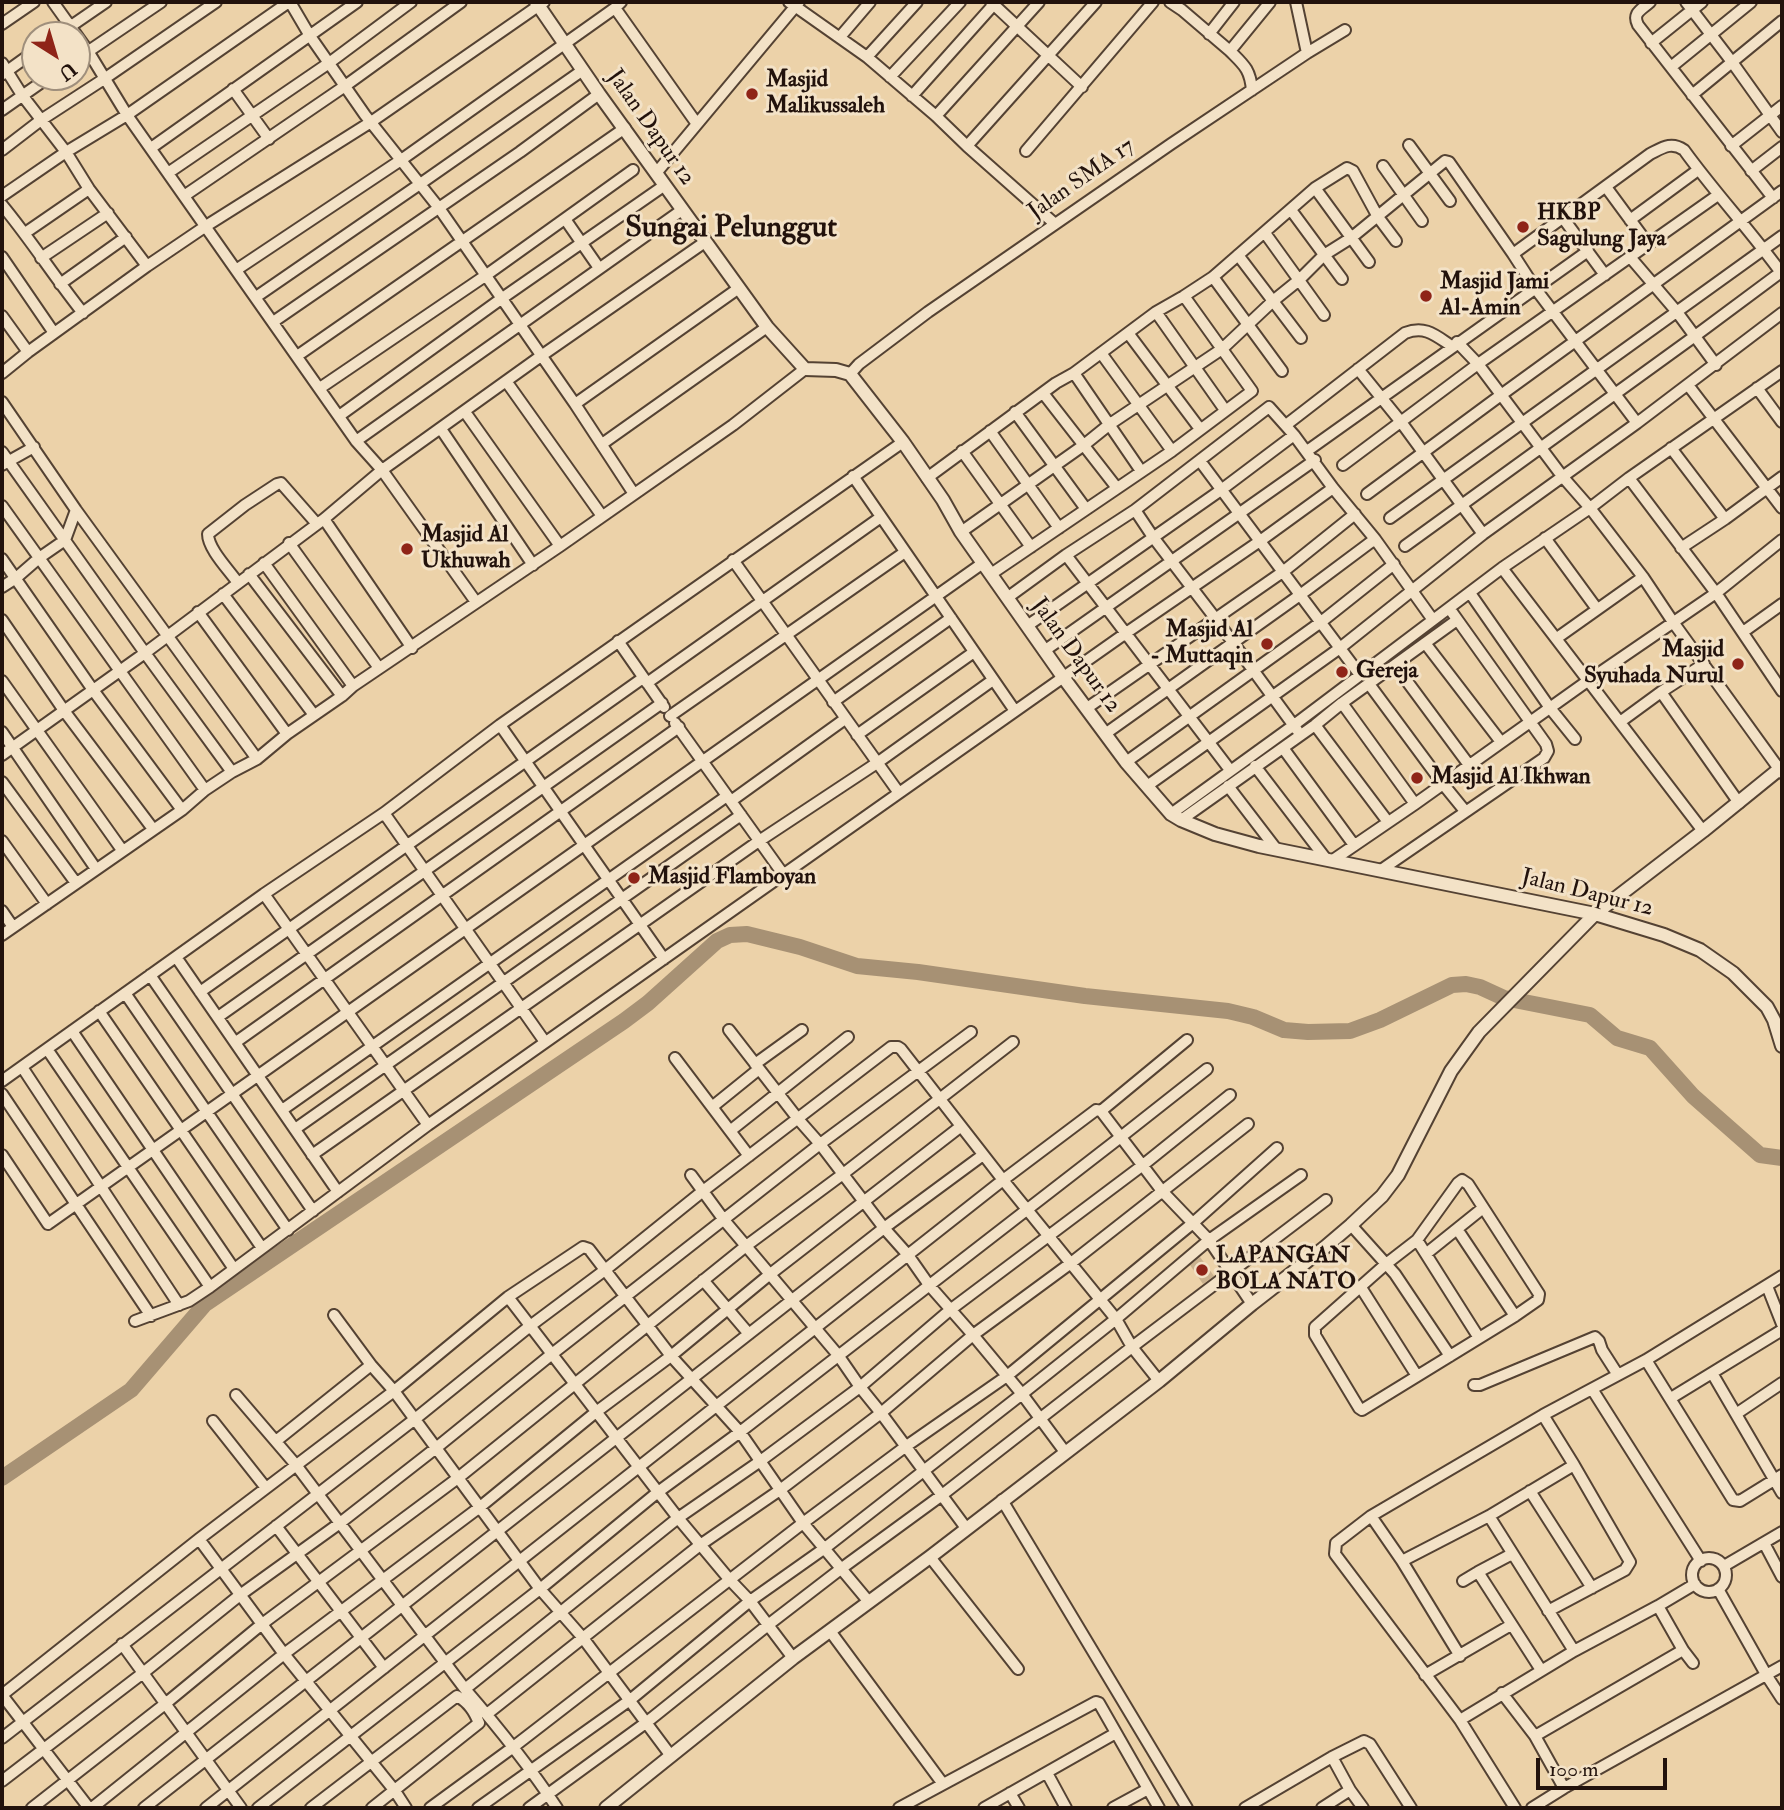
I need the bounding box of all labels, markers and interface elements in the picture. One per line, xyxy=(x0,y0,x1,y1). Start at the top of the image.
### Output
north arrow xyxy=(21,21,91,91)
text: U xyxy=(54,57,81,86)
street label: Jalan Dapur 12 xyxy=(600,65,700,191)
place label: Masjid Malikussaleh xyxy=(766,67,885,121)
marker: Masjid Malikussaleh xyxy=(744,86,760,102)
street label: Jalan SMA 17 xyxy=(1023,133,1141,227)
place label: HKBP Sagulung Jaya xyxy=(1537,200,1666,254)
district label: Sungai Pelunggut xyxy=(625,212,837,248)
marker: HKBP Sagulung Jaya xyxy=(1515,219,1531,235)
place label: Masjid Jami Al-Amin xyxy=(1440,269,1549,323)
marker: Masjid Jami Al-Amin xyxy=(1418,288,1434,304)
place label: Masjid Al Ukhuwah xyxy=(421,522,511,576)
marker: Masjid Al Ukhuwah xyxy=(399,541,415,557)
street label: Jalan Dapur 12 xyxy=(1024,593,1126,719)
place label: Masjid Al - Muttaqin xyxy=(1150,617,1253,671)
marker: Masjid Al - Muttaqin xyxy=(1259,636,1275,652)
place label: Masjid Syuhada Nurul xyxy=(1584,637,1724,691)
marker: Masjid Syuhada Nurul xyxy=(1730,656,1746,672)
place label: Gereja xyxy=(1356,658,1418,686)
marker: Gereja xyxy=(1334,664,1350,680)
place label: Masjid Al Ikhwan xyxy=(1431,764,1591,792)
marker: Masjid Al Ikhwan xyxy=(1409,770,1425,786)
place label: Masjid Flamboyan xyxy=(648,864,816,892)
street label: Jalan Dapur 12 xyxy=(1518,864,1656,924)
marker: Masjid Flamboyan xyxy=(626,870,642,886)
place label: LAPANGAN BOLA NATO xyxy=(1216,1243,1356,1297)
marker: LAPANGAN BOLA NATO xyxy=(1194,1262,1210,1278)
scale bar xyxy=(1539,1744,1670,1788)
text: 100 m xyxy=(1549,1756,1599,1783)

